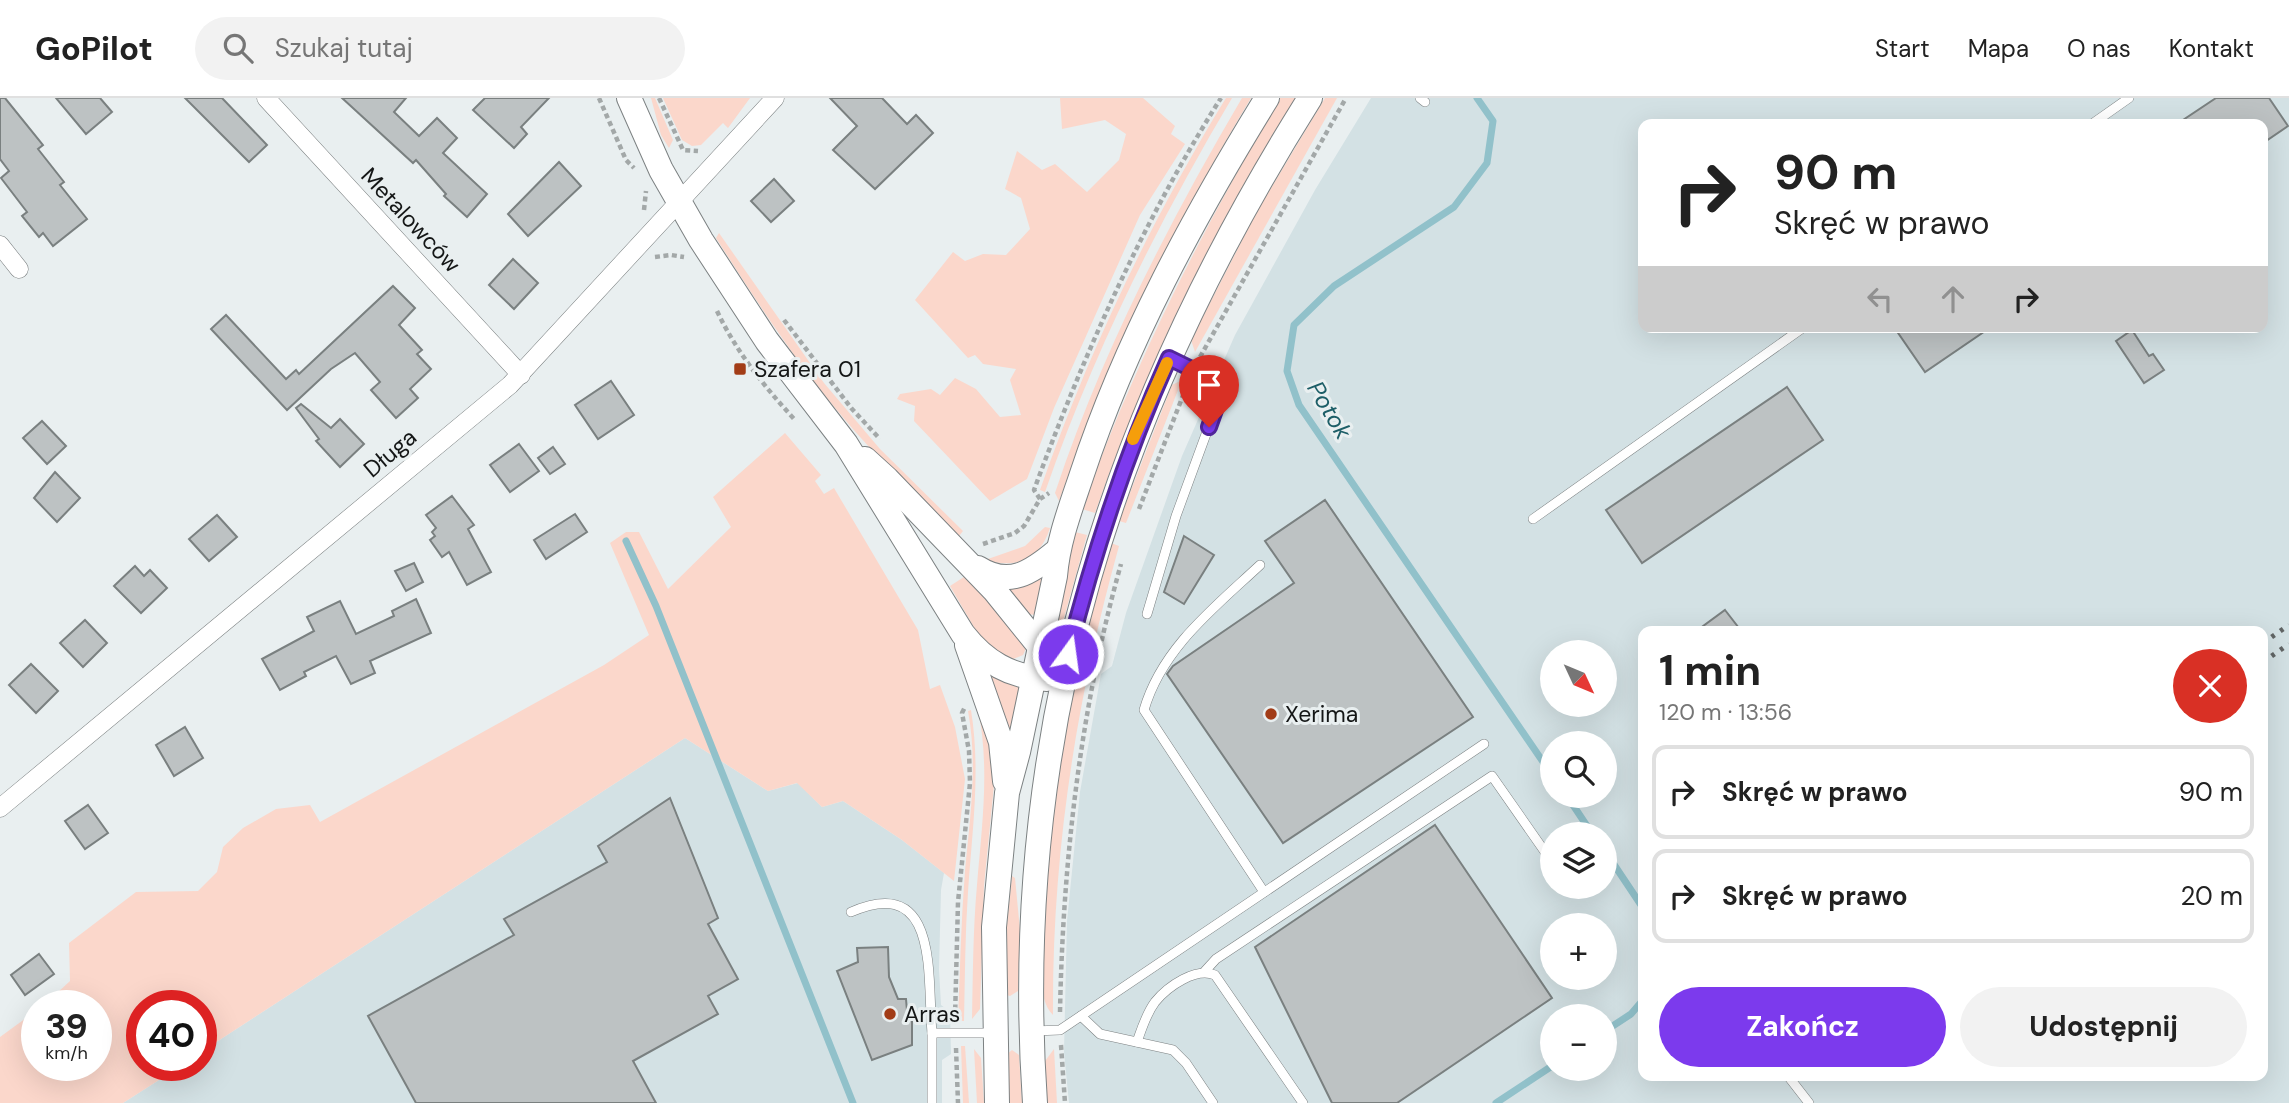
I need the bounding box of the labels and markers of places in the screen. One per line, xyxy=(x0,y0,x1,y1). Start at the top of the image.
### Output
place label: Szafera 01 xyxy=(754,354,861,384)
pin xyxy=(1179,355,1239,427)
marker: Szafera 01 xyxy=(732,361,748,377)
place label: Xerima xyxy=(1285,699,1358,729)
marker: Xerima xyxy=(1263,706,1279,722)
place label: Arras xyxy=(904,999,960,1029)
marker: Arras xyxy=(882,1006,898,1022)

